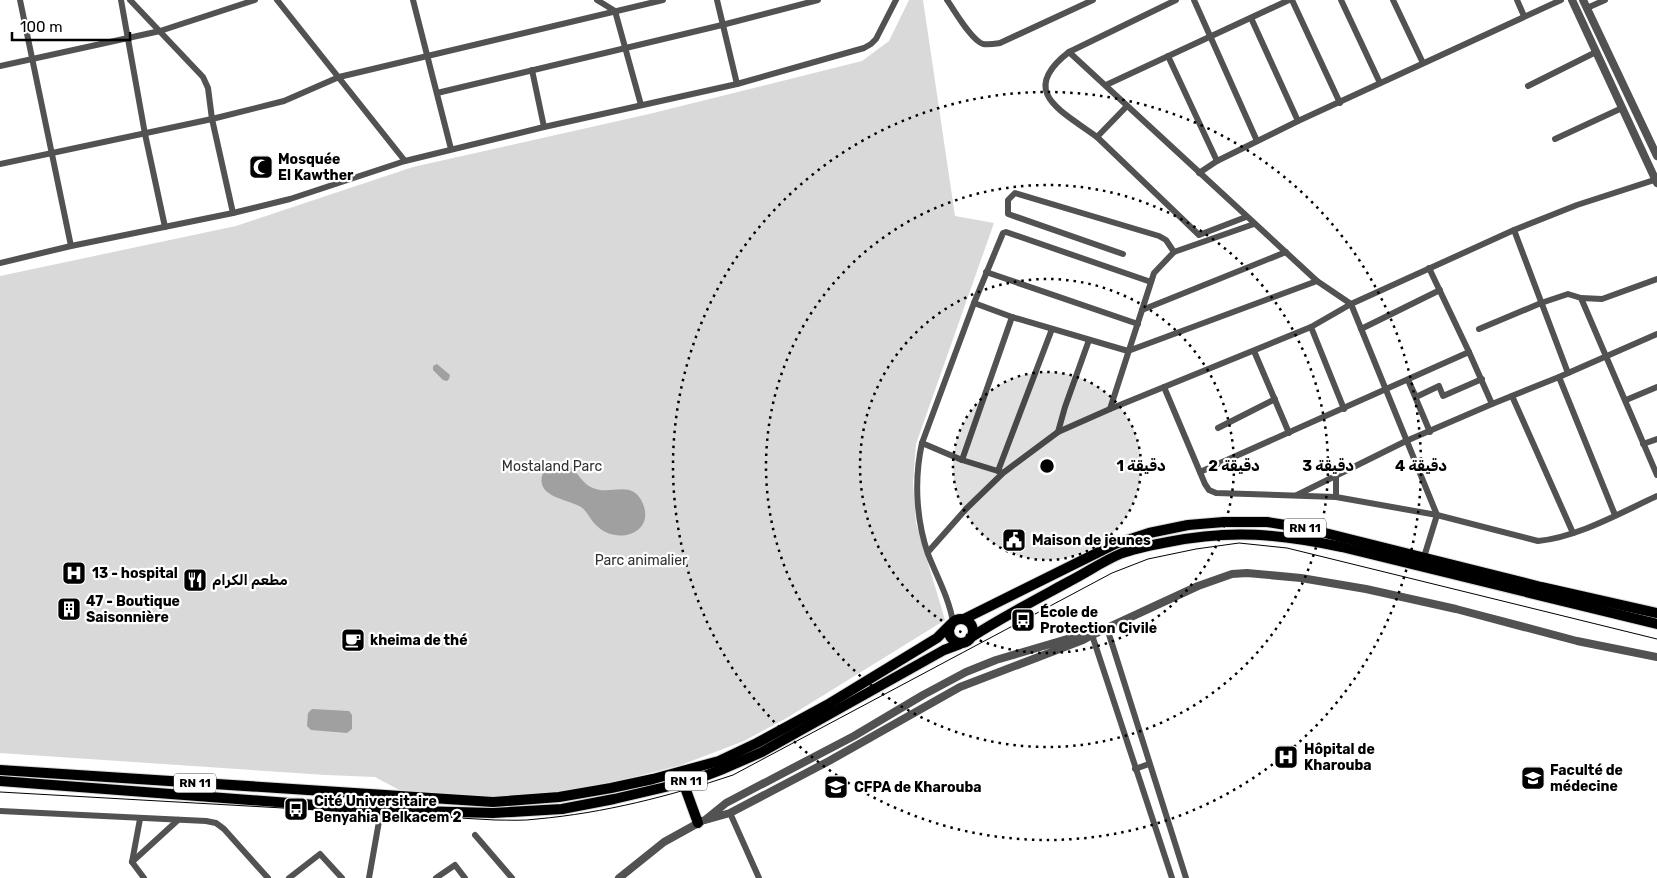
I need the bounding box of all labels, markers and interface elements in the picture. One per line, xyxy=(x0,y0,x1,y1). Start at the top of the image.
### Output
scale bar xyxy=(12,10,130,42)
text: 100 m xyxy=(20,18,62,36)
place label: Mosquée El Kawther xyxy=(278,151,354,184)
mosque icon: Mosquée El Kawther xyxy=(248,154,274,180)
centre of rings xyxy=(1038,457,1056,475)
text: 1 دقيقة xyxy=(1116,457,1166,475)
text: 2 دقيقة xyxy=(1208,457,1260,475)
text: 3 دقيقة xyxy=(1302,457,1354,475)
text: 4 دقيقة xyxy=(1395,457,1447,475)
park label: Mostaland Parc xyxy=(502,458,602,475)
road number: RN 11 xyxy=(1284,518,1326,538)
public building icon: Maison de jeunes xyxy=(1001,527,1027,553)
place label: Maison de jeunes xyxy=(1032,532,1151,549)
park label: Parc animalier xyxy=(595,552,688,569)
hospital icon: 13 - hospital xyxy=(61,560,87,586)
place label: 13 - hospital xyxy=(92,565,178,582)
restaurant icon: مطعم الكرام xyxy=(182,567,208,593)
place label: مطعم الكرام xyxy=(212,572,288,590)
place label: 47 - Boutique Saisonnière xyxy=(86,593,180,626)
building icon: 47 - Boutique Saisonnière xyxy=(56,596,82,622)
place label: École de Protection Civile xyxy=(1040,603,1157,637)
bus stop icon: École de Protection Civile xyxy=(1010,607,1036,633)
cafe icon: kheima de thé xyxy=(340,627,366,653)
place label: kheima de thé xyxy=(370,632,468,649)
place label: Hôpital de Kharouba xyxy=(1304,741,1375,774)
hospital icon: Hôpital de Kharouba xyxy=(1273,744,1299,770)
place label: Faculté de médecine xyxy=(1550,762,1623,795)
school or university icon: Faculté de médecine xyxy=(1520,765,1546,791)
road number: RN 11 xyxy=(665,771,707,790)
road number: RN 11 xyxy=(174,774,216,792)
school or university icon: CFPA de Kharouba xyxy=(823,774,849,800)
place label: CFPA de Kharouba xyxy=(854,779,982,796)
place label: Cité Universitaire Benyahia Belkacem 2 xyxy=(314,793,462,826)
bus stop icon: Cité Universitaire Benyahia Belkacem 2 xyxy=(283,796,309,822)

